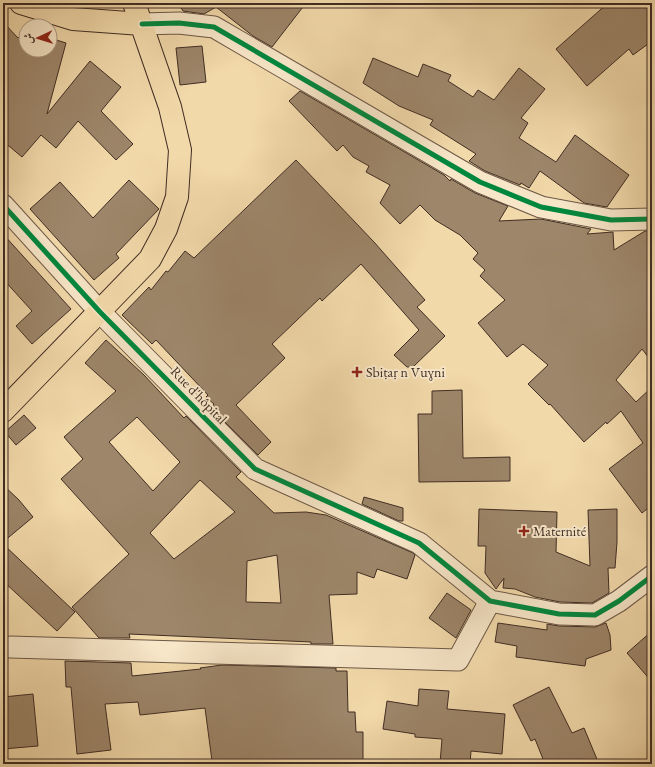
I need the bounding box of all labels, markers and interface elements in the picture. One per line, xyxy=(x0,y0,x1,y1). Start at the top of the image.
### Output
north arrow xyxy=(18,18,58,58)
text: ش xyxy=(21,33,35,45)
street label: Rue d'hôpital xyxy=(167,362,232,428)
place label: Sbiṭaṛ n Vuɣni xyxy=(366,363,445,381)
marker: Sbiṭaṛ n Vuɣni xyxy=(351,366,363,378)
place label: Maternité xyxy=(533,522,587,540)
marker: Maternité xyxy=(518,525,530,537)

